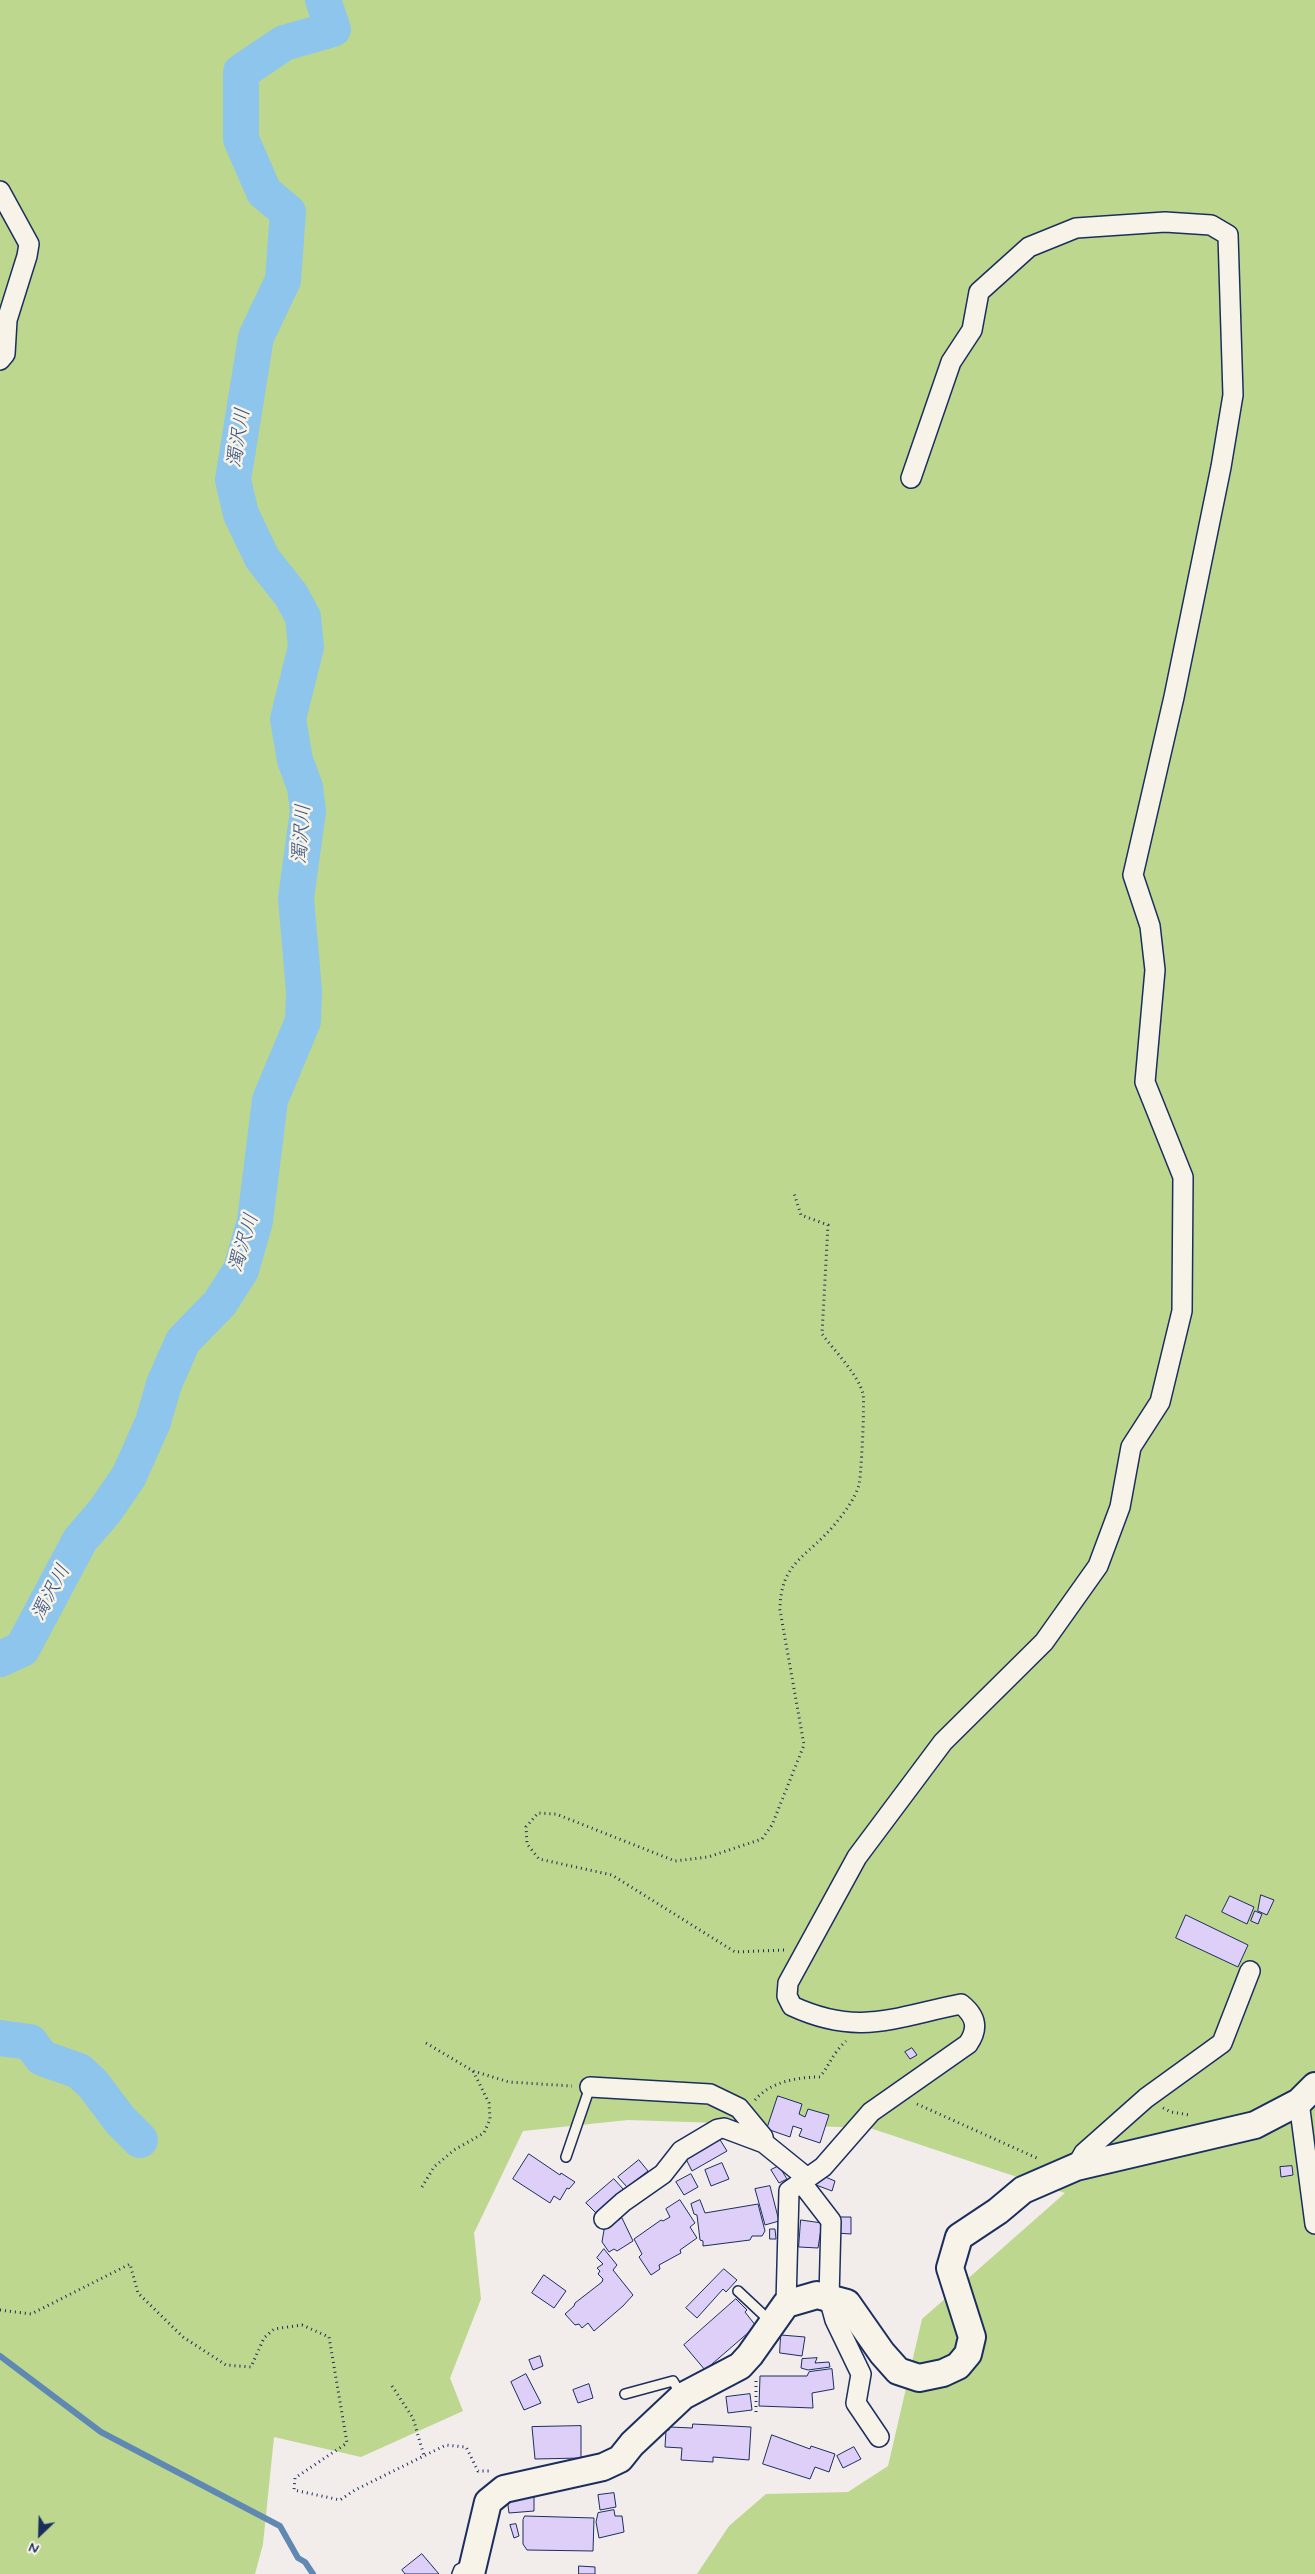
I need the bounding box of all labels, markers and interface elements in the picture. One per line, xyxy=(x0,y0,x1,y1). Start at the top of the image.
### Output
water label: 濁沢川 xyxy=(223,406,257,470)
water label: 濁沢川 xyxy=(289,803,317,865)
water label: 濁沢川 xyxy=(225,1211,265,1275)
water label: 濁沢川 xyxy=(27,1561,77,1625)
north arrow xyxy=(15,2509,65,2559)
text: N xyxy=(26,2538,42,2558)

